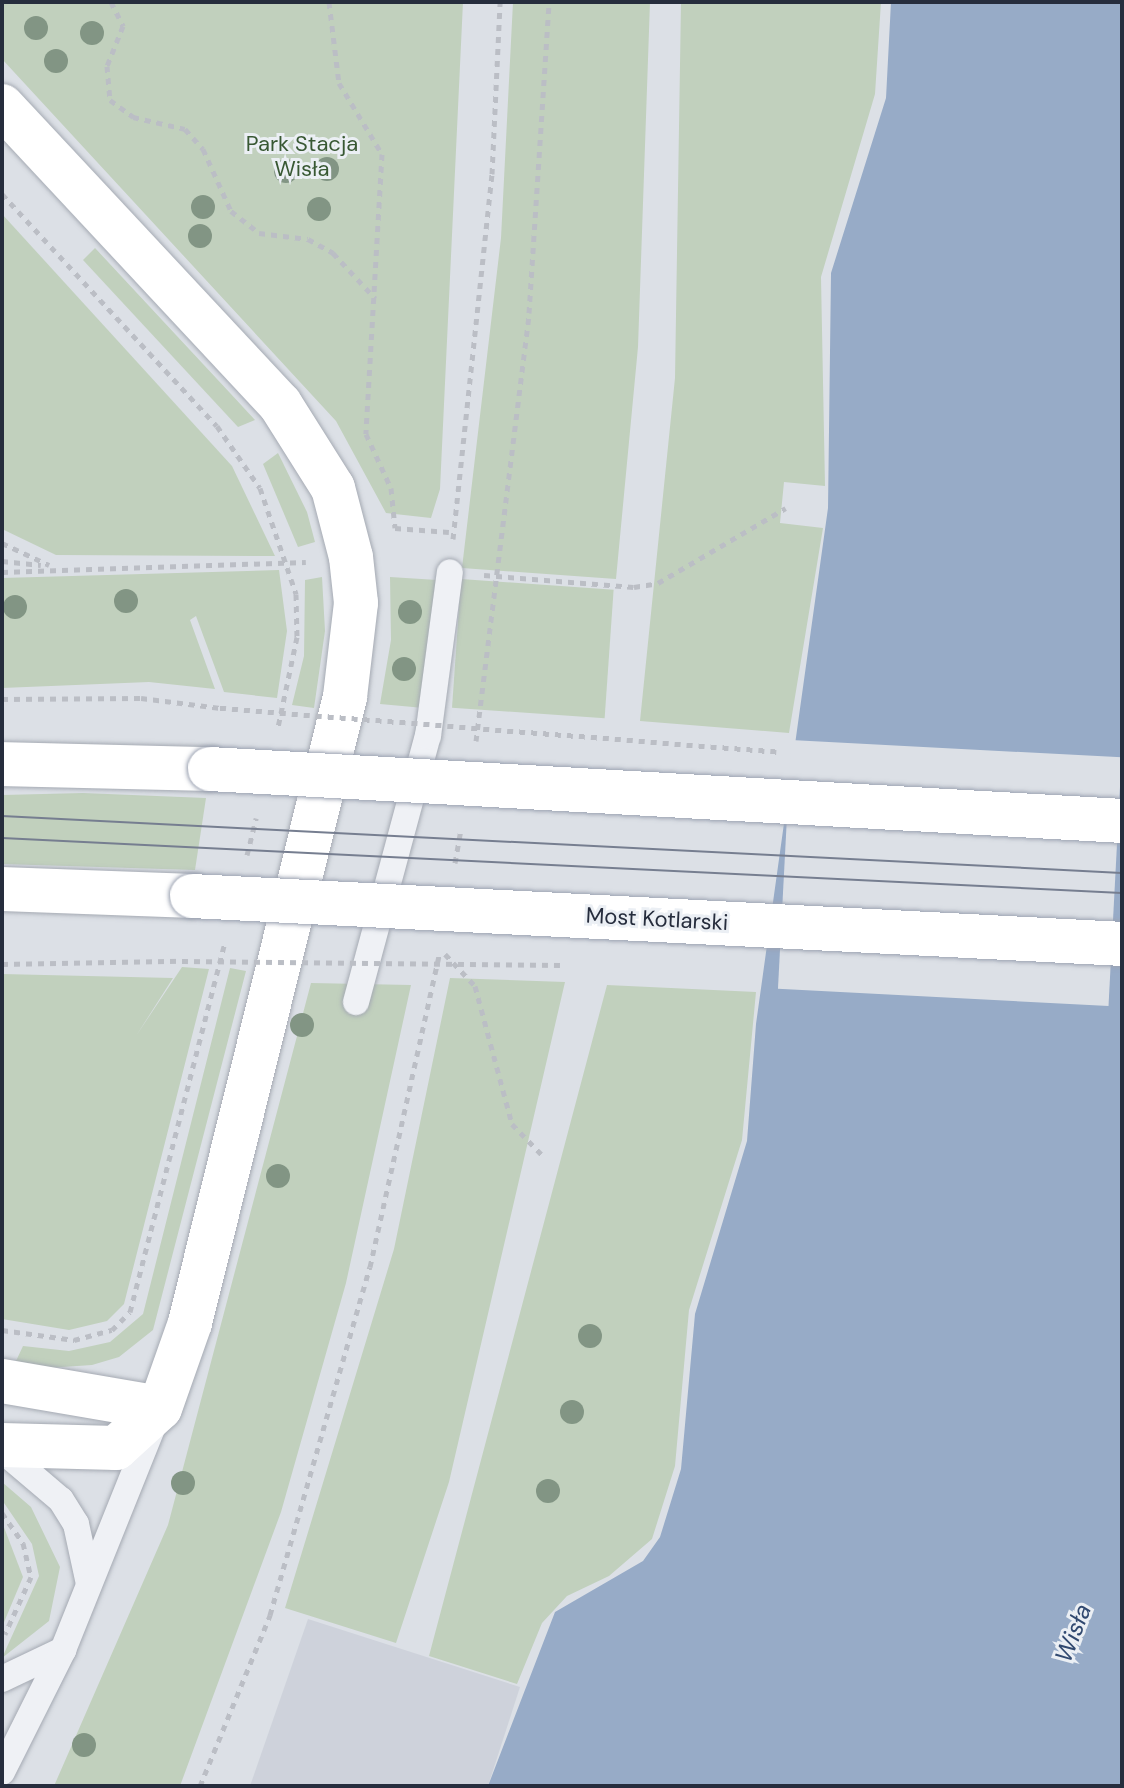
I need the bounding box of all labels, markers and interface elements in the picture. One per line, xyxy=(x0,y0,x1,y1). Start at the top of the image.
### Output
park label: Park Stacja Wisła xyxy=(246,130,358,182)
street label: Most Kotlarski xyxy=(585,902,729,936)
water label: Wisła xyxy=(1049,1600,1097,1666)

